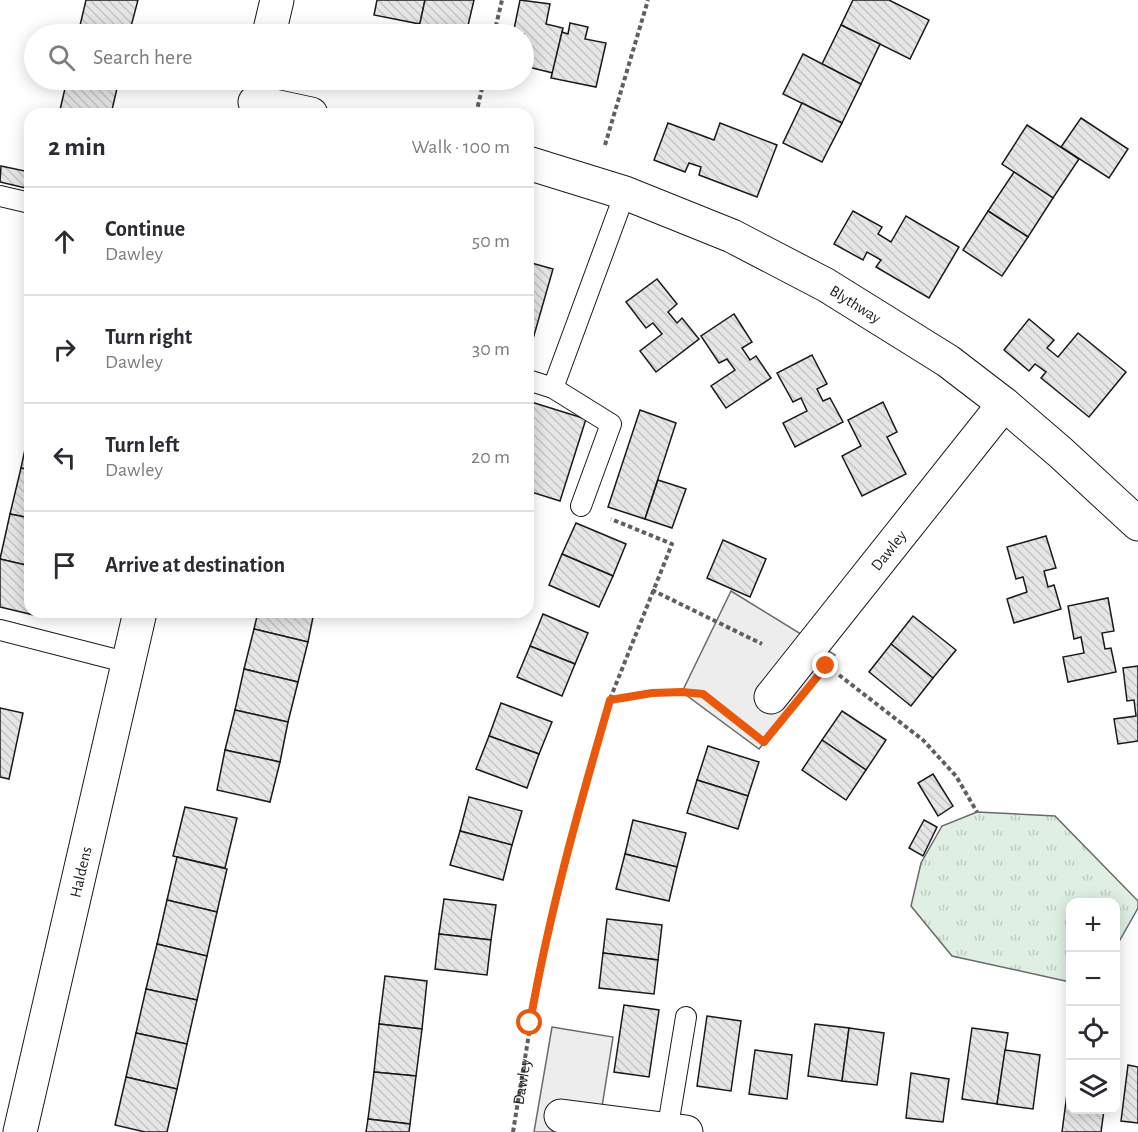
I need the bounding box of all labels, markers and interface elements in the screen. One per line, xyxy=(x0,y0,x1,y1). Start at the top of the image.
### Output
search box xyxy=(24,24,534,90)
icon: search xyxy=(45,41,78,74)
text: Search here xyxy=(93,46,192,68)
text: 2 min xyxy=(48,134,106,160)
text: Walk · 100 m xyxy=(411,137,510,157)
text: Continue xyxy=(105,218,185,240)
icon: ahead xyxy=(48,225,81,258)
text: 50 m xyxy=(472,231,510,251)
text: Dawley xyxy=(105,244,163,264)
street label: Blythway xyxy=(827,283,884,327)
text: Turn right xyxy=(105,326,192,348)
icon: right xyxy=(48,333,81,366)
text: 30 m xyxy=(472,339,510,359)
text: Dawley xyxy=(105,352,163,372)
text: Turn left xyxy=(105,434,179,456)
icon: left xyxy=(48,441,81,474)
text: 20 m xyxy=(471,447,510,467)
text: Dawley xyxy=(105,460,163,480)
street label: Dawley xyxy=(868,527,910,574)
icon: arrive xyxy=(48,549,81,582)
text: Arrive at destination xyxy=(105,554,285,576)
route end xyxy=(812,652,838,678)
street label: Haldens xyxy=(67,845,95,899)
map controls xyxy=(1066,898,1120,1114)
button: + xyxy=(1066,898,1120,952)
button: − xyxy=(1066,952,1120,1006)
button: locate xyxy=(1066,1006,1120,1060)
route start xyxy=(516,1009,542,1035)
street label: Dawley xyxy=(511,1057,535,1106)
button: layers xyxy=(1066,1060,1120,1114)

